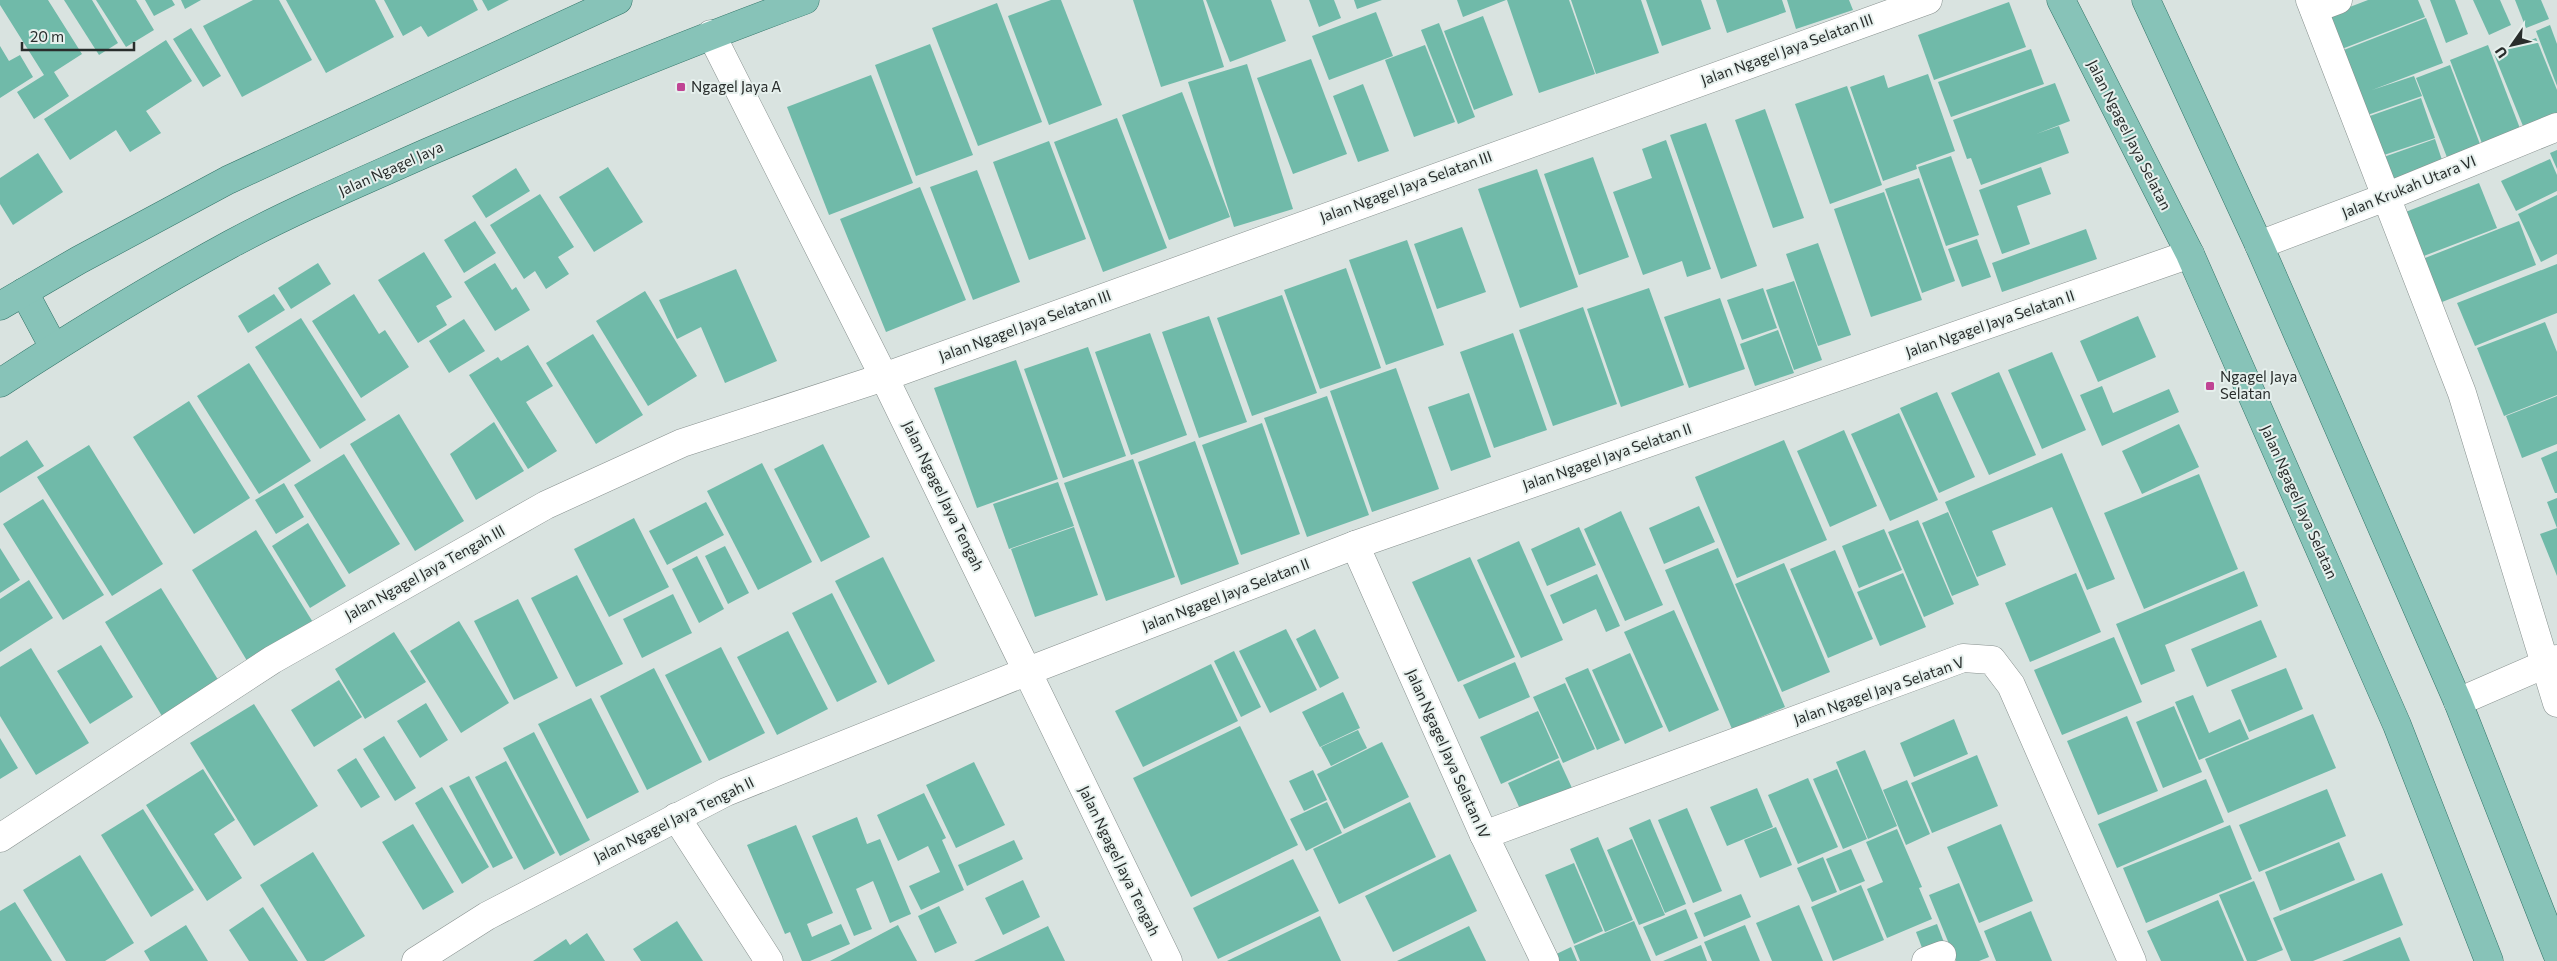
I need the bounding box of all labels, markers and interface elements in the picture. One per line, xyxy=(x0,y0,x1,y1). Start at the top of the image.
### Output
street label: Jalan Ngagel Jaya Selatan III xyxy=(1698,10,1875,89)
scale bar xyxy=(22,20,135,52)
north arrow xyxy=(2487,20,2537,70)
text: 20 m xyxy=(30,27,64,45)
text: U xyxy=(2491,44,2511,62)
street label: Jalan Ngagel Jaya Selatan xyxy=(2084,56,2176,213)
place label: Ngagel Jaya A xyxy=(691,77,781,95)
marker: Ngagel Jaya A xyxy=(675,81,687,93)
street label: Jalan Ngagel Jaya xyxy=(336,137,446,199)
street label: Jalan Ngagel Jaya Selatan III xyxy=(1317,147,1494,226)
street label: Jalan Krukah Utara VI xyxy=(2339,151,2478,221)
street label: Jalan Ngagel Jaya Selatan III xyxy=(936,286,1113,365)
street label: Jalan Ngagel Jaya Selatan II xyxy=(1903,286,2077,360)
place label: Ngagel Jaya Selatan xyxy=(2220,367,2297,402)
marker: Ngagel Jaya Selatan xyxy=(2204,380,2216,392)
street label: Jalan Ngagel Jaya Tengah xyxy=(900,418,988,574)
street label: Jalan Ngagel Jaya Selatan II xyxy=(1520,419,1694,493)
street label: Jalan Ngagel Jaya Selatan xyxy=(2258,422,2342,581)
street label: Jalan Ngagel Jaya Tengah III xyxy=(341,521,508,624)
street label: Jalan Ngagel Jaya Selatan II xyxy=(1139,554,1312,634)
street label: Jalan Ngagel Jaya Selatan V xyxy=(1791,652,1967,728)
street label: Jalan Ngagel Jaya Selatan IV xyxy=(1403,666,1495,841)
street label: Jalan Ngagel Jaya Tengah II xyxy=(590,772,757,866)
street label: Jalan Ngagel Jaya Tengah xyxy=(1076,783,1164,939)

